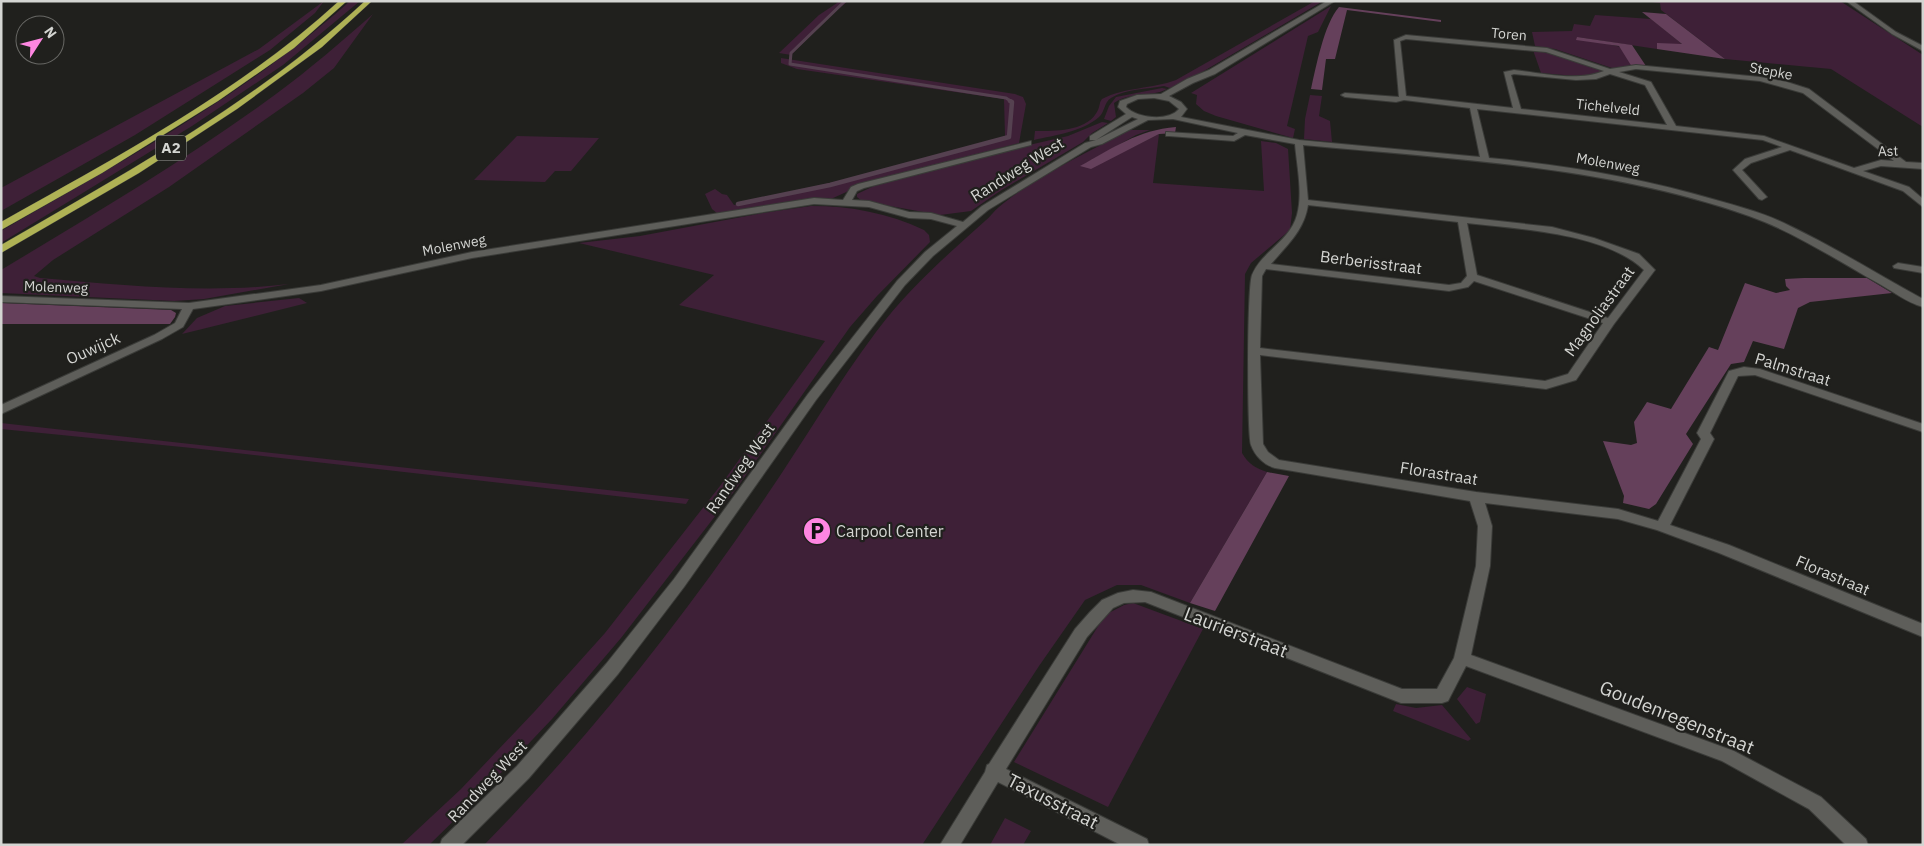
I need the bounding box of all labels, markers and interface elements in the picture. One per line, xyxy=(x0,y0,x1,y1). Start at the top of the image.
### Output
north arrow xyxy=(15,15,65,65)
text: N xyxy=(40,23,61,42)
street label: Toren xyxy=(1490,23,1528,45)
street label: Stepke xyxy=(1748,58,1794,84)
street label: Tichelveld xyxy=(1575,95,1641,119)
street label: Randweg West xyxy=(967,132,1067,206)
road number: A2 xyxy=(156,136,186,160)
street label: Ast xyxy=(1877,142,1899,160)
street label: Molenweg xyxy=(1575,149,1642,178)
street label: Molenweg xyxy=(421,230,488,260)
street label: Berberisstraat xyxy=(1319,246,1423,278)
street label: Magnoliastraat xyxy=(1560,262,1638,360)
street label: Molenweg xyxy=(24,277,89,297)
street label: Ouwijck xyxy=(63,327,124,369)
street label: Palmstraat xyxy=(1753,348,1833,390)
street label: Randweg West xyxy=(701,419,779,517)
street label: Florastraat xyxy=(1399,457,1479,489)
parking icon: Carpool Center xyxy=(802,516,832,546)
place label: Carpool Center xyxy=(836,521,944,541)
street label: Florastraat xyxy=(1793,550,1873,600)
street label: Laurierstraat xyxy=(1181,601,1291,663)
street label: Goudenregenstraat xyxy=(1596,675,1758,759)
street label: Randweg West xyxy=(443,736,531,826)
street label: Taxusstraat xyxy=(1003,768,1103,834)

